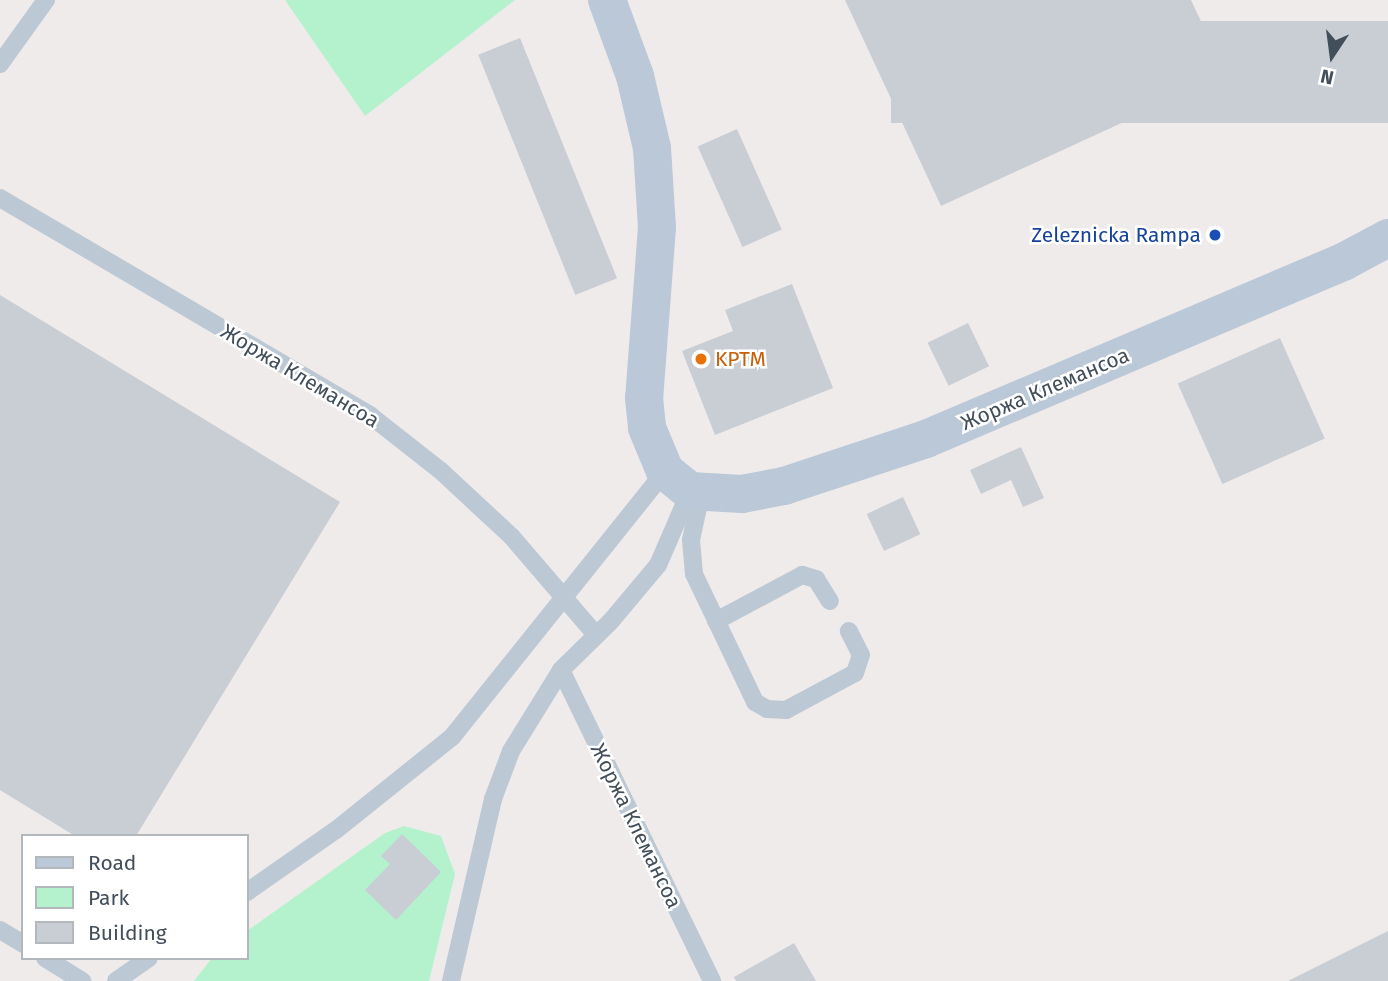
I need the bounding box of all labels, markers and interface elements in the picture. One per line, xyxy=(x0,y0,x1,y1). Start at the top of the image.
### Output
north arrow xyxy=(1297,21,1367,91)
text: N xyxy=(1318,64,1336,90)
place label: Zeleznicka Rampa xyxy=(1031,222,1201,248)
marker: Zeleznicka Rampa xyxy=(1207,227,1223,243)
street label: Жоржа Клемансоа xyxy=(216,319,384,433)
street label: Жоржа Клемансоа xyxy=(957,342,1133,436)
place label: KPTM xyxy=(715,346,766,372)
marker: KPTM xyxy=(693,351,709,367)
street label: Жоржа Клемансоа xyxy=(585,739,687,913)
legend xyxy=(21,834,248,960)
text: Road xyxy=(88,850,136,876)
text: Park xyxy=(88,885,129,911)
text: Building xyxy=(88,920,167,946)

